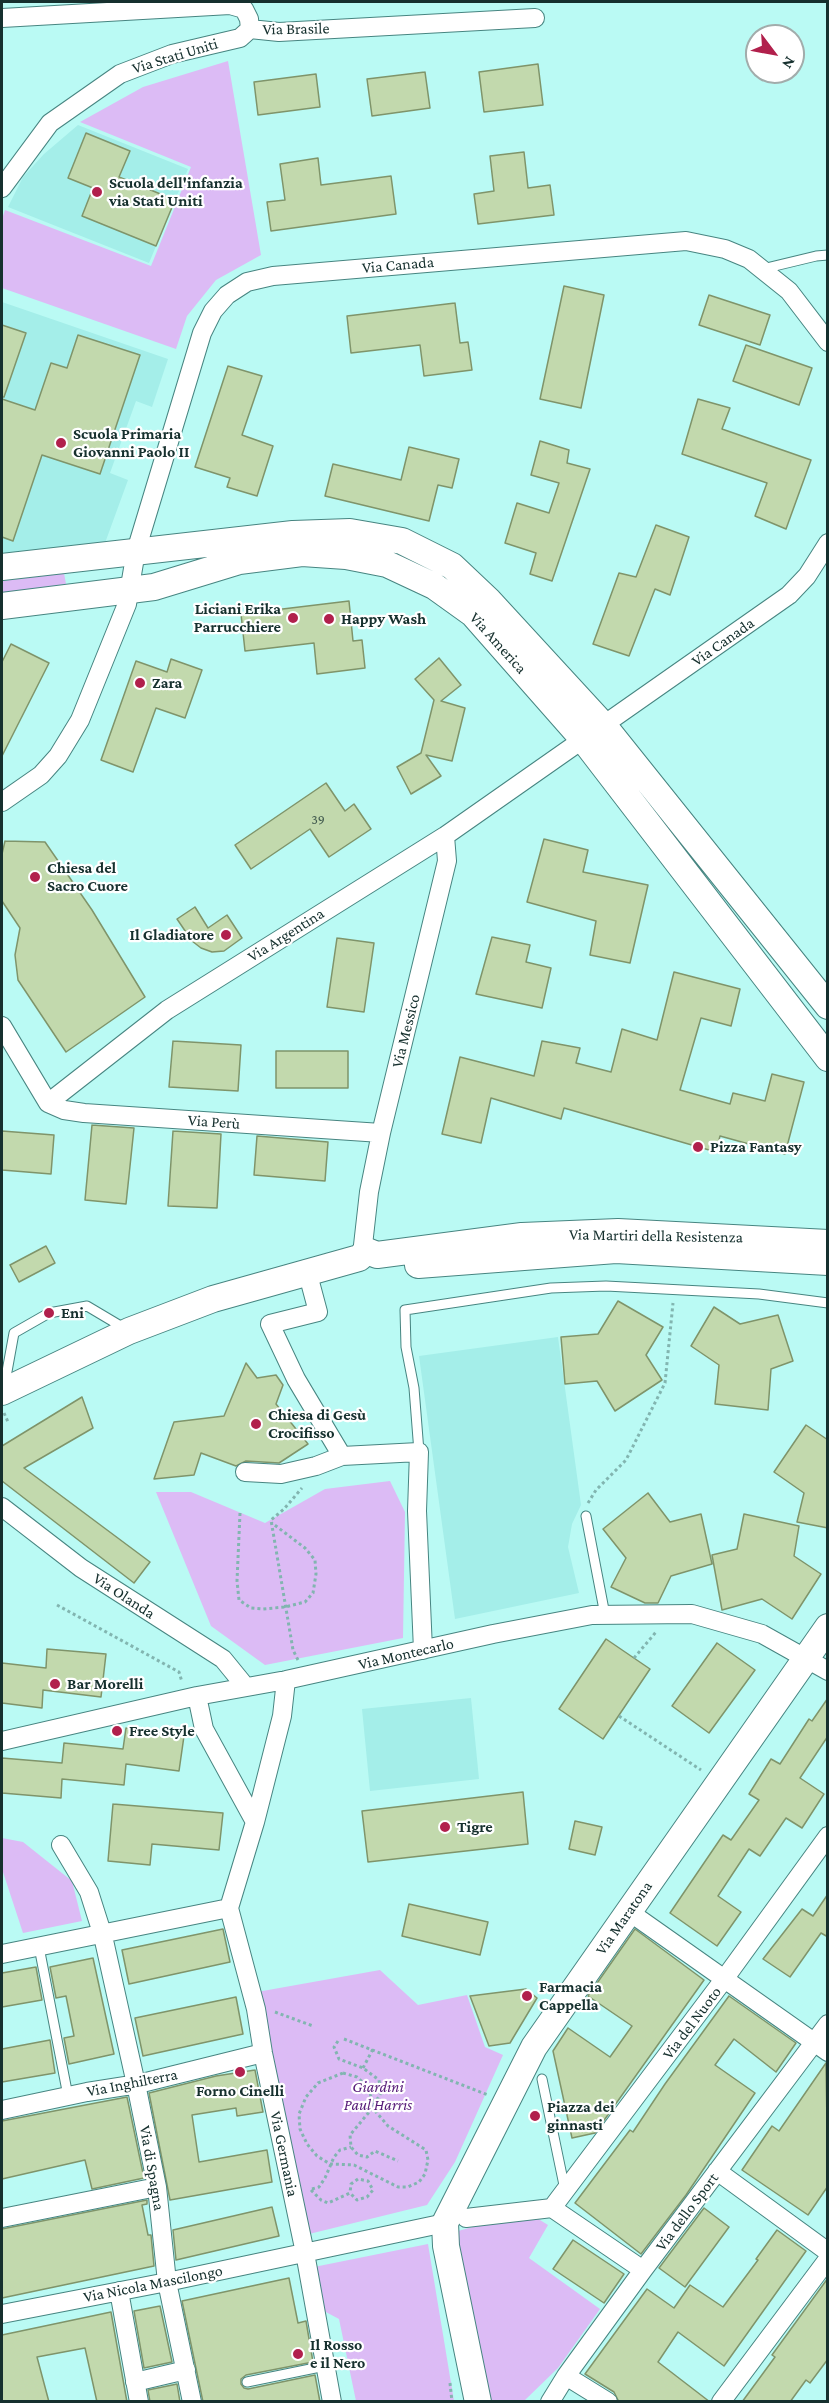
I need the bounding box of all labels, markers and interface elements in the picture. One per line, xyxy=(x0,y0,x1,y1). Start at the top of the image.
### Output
street label: Via Brasile xyxy=(262,19,330,39)
north arrow xyxy=(745,24,805,84)
street label: Via Stati Uniti xyxy=(130,34,220,78)
text: N xyxy=(779,54,799,72)
place label: Scuola dell'infanzia via Stati Uniti xyxy=(109,173,243,211)
marker: Scuola dell'infanzia via Stati Uniti xyxy=(90,185,104,199)
street label: Via Canada xyxy=(361,252,435,278)
place label: Scuola Primaria Giovanni Paolo II xyxy=(73,424,189,462)
marker: Scuola Primaria Giovanni Paolo II xyxy=(54,436,68,450)
place label: Liciani Erika Parrucchiere xyxy=(194,599,281,637)
street label: Via America xyxy=(465,608,531,678)
place label: Happy Wash xyxy=(341,609,426,629)
marker: Liciani Erika Parrucchiere xyxy=(286,611,300,625)
marker: Happy Wash xyxy=(322,612,336,626)
street label: Via Canada xyxy=(688,613,758,671)
place label: Zara xyxy=(152,673,182,693)
marker: Zara xyxy=(133,676,147,690)
house number: 39 xyxy=(311,812,325,828)
place label: Chiesa del Sacro Cuore xyxy=(47,858,128,896)
marker: Chiesa del Sacro Cuore xyxy=(28,870,42,884)
street label: Via Argentina xyxy=(244,904,328,966)
place label: Il Gladiatore xyxy=(130,925,214,945)
marker: Il Gladiatore xyxy=(219,928,233,942)
street label: Via Messico xyxy=(388,992,424,1070)
street label: Via Perù xyxy=(187,1111,241,1133)
place label: Pizza Fantasy xyxy=(710,1137,802,1157)
marker: Pizza Fantasy xyxy=(691,1140,705,1154)
street label: Via Martiri della Resistenza xyxy=(569,1225,743,1247)
place label: Eni xyxy=(61,1303,84,1323)
marker: Eni xyxy=(42,1306,56,1320)
place label: Chiesa di Gesù Crocifisso xyxy=(268,1405,366,1443)
marker: Chiesa di Gesù Crocifisso xyxy=(249,1417,263,1431)
street label: Via Olanda xyxy=(89,1569,159,1623)
street label: Via Montecarlo xyxy=(356,1634,456,1674)
place label: Bar Morelli xyxy=(67,1674,143,1694)
marker: Bar Morelli xyxy=(48,1677,62,1691)
place label: Free Style xyxy=(129,1721,195,1741)
marker: Free Style xyxy=(110,1724,124,1738)
place label: Tigre xyxy=(457,1817,493,1837)
marker: Tigre xyxy=(438,1820,452,1834)
street label: Via Maratona xyxy=(591,1877,657,1959)
place label: Farmacia Cappella xyxy=(539,1977,602,2015)
street label: Via del Nuoto xyxy=(658,1983,726,2063)
marker: Farmacia Cappella xyxy=(520,1989,534,2003)
street label: Via Inghilterra xyxy=(85,2065,179,2101)
marker: Forno Cinelli xyxy=(233,2065,247,2079)
park label: Giardini Paul Harris xyxy=(344,2077,412,2115)
place label: Forno Cinelli xyxy=(196,2081,284,2101)
place label: Piazza dei ginnasti xyxy=(547,2097,615,2135)
marker: Piazza dei ginnasti xyxy=(528,2109,542,2123)
street label: Via Germania xyxy=(266,2110,302,2198)
street label: Via di Spagna xyxy=(135,2124,169,2212)
street label: Via dello Sport xyxy=(651,2169,723,2255)
street label: Via Nicola Mascilongo xyxy=(82,2261,224,2307)
place label: Il Rosso e il Nero xyxy=(310,2335,365,2373)
marker: Il Rosso e il Nero xyxy=(291,2347,305,2361)

